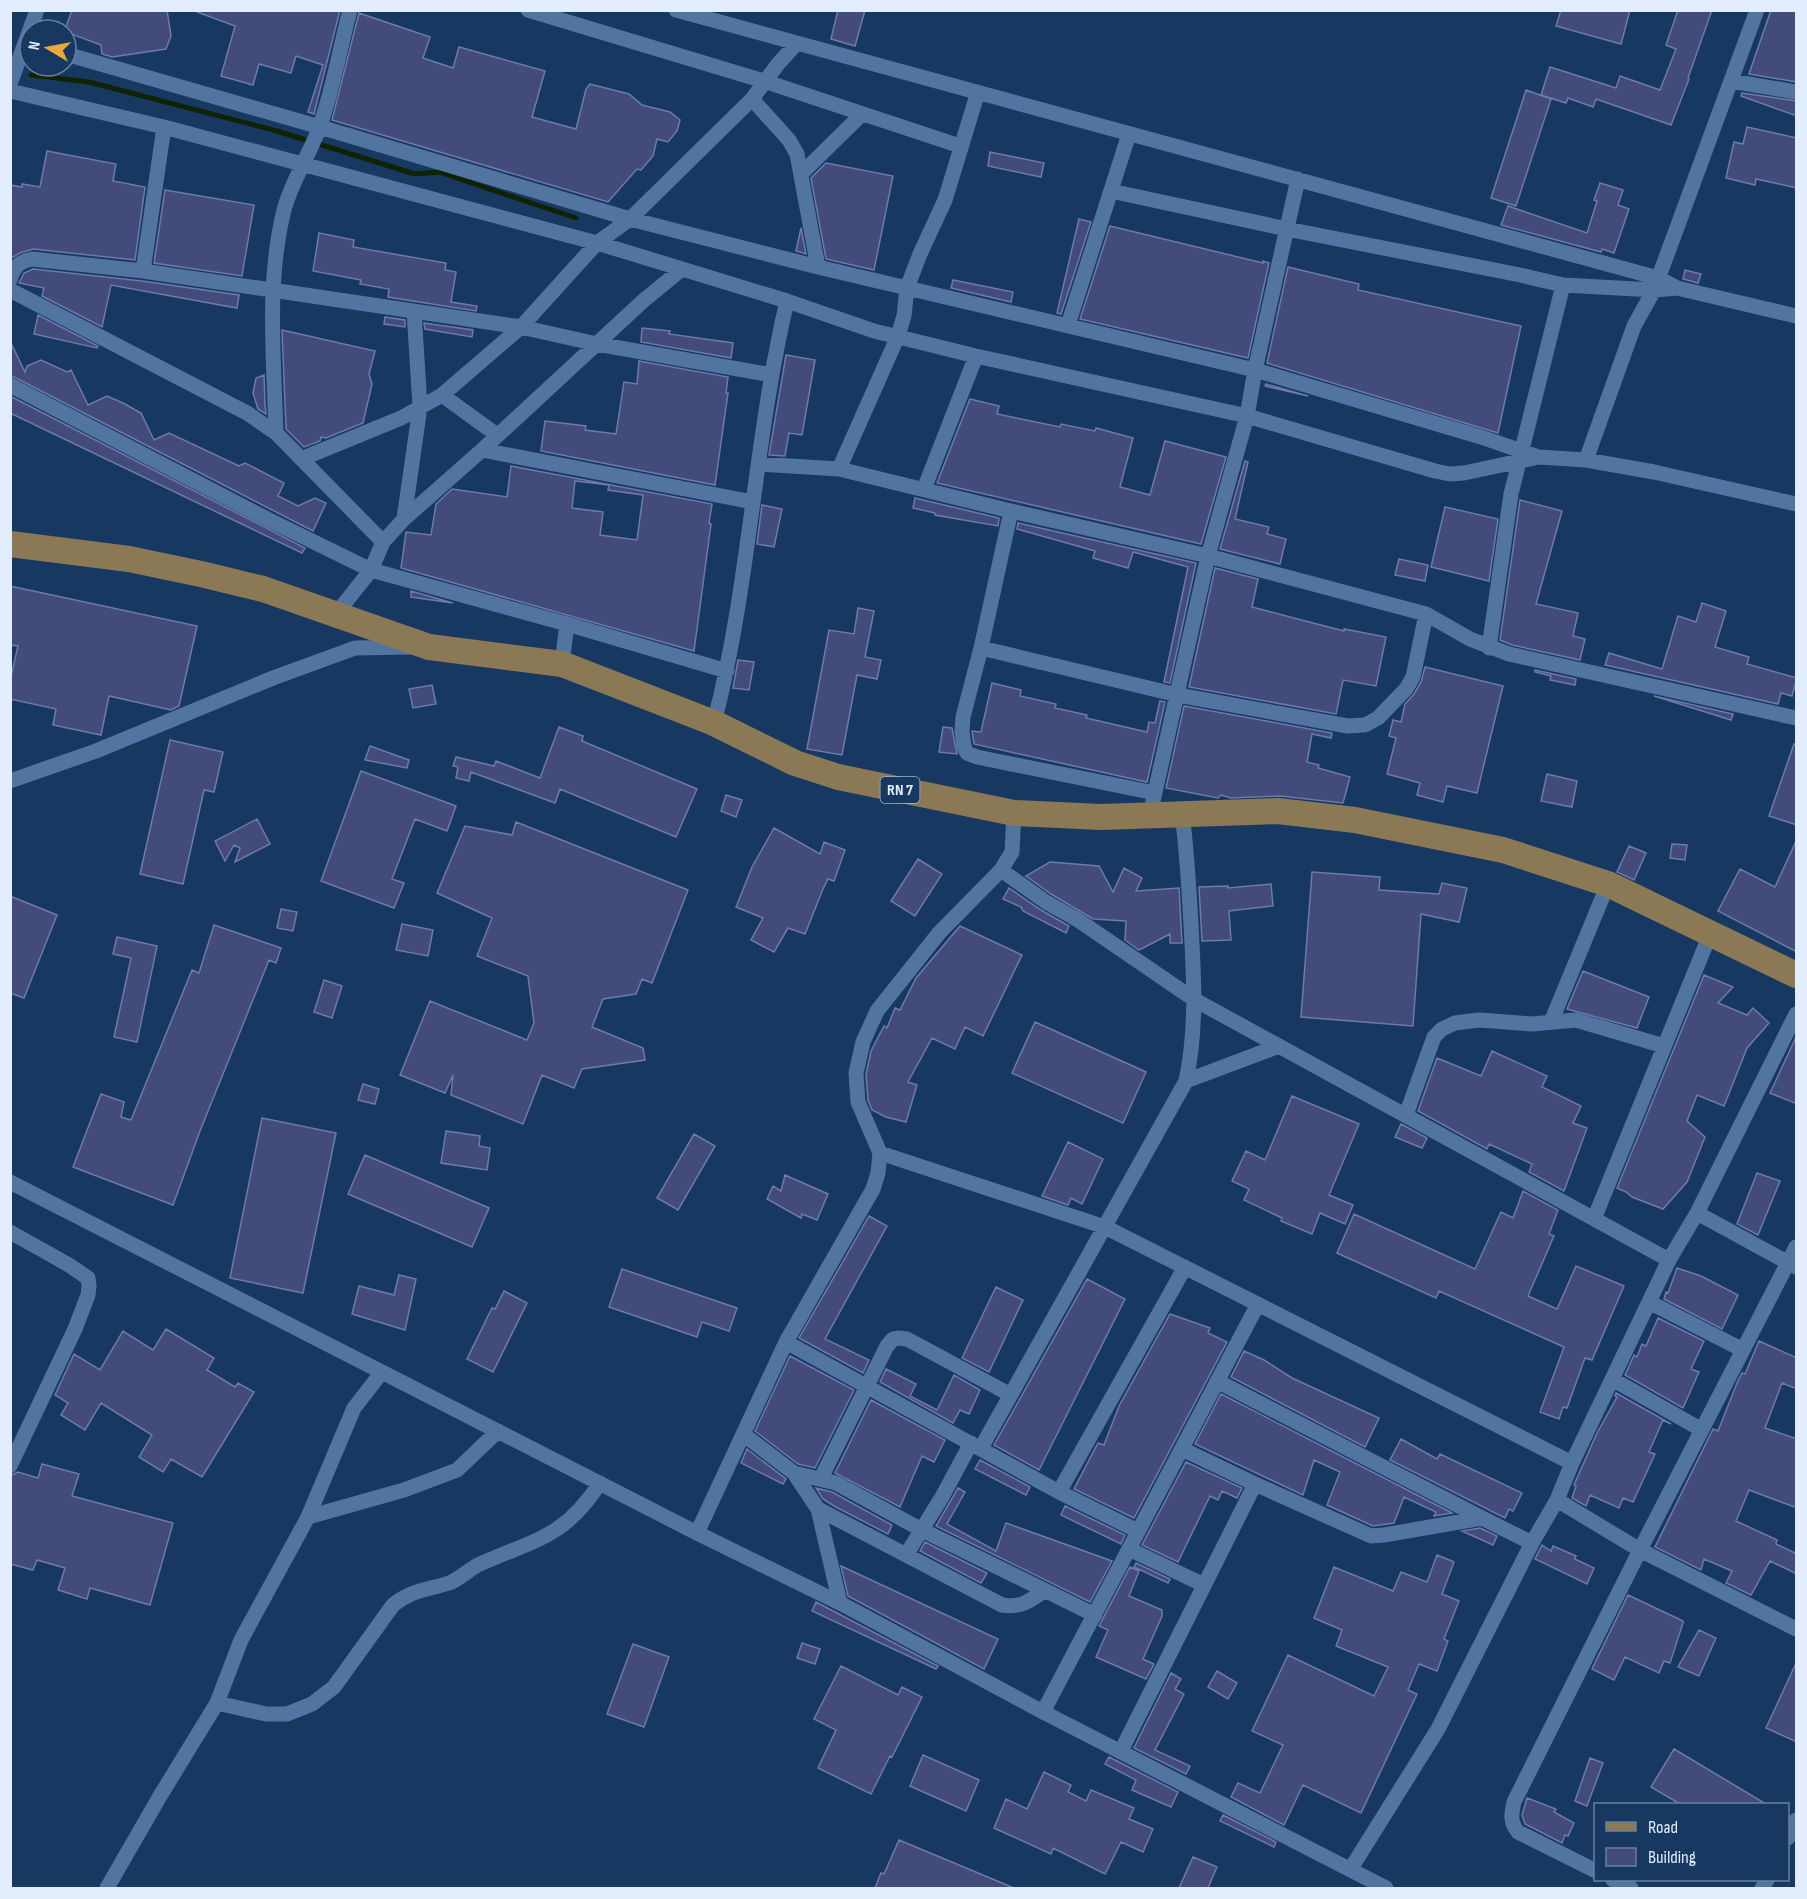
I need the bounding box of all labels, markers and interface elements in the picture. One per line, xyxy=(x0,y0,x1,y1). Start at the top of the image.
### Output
north arrow xyxy=(18,18,78,78)
text: N xyxy=(25,40,45,52)
road number: RN 7 xyxy=(880,777,920,803)
legend xyxy=(1594,1803,1789,1881)
text: Road xyxy=(1648,1817,1678,1838)
text: Building xyxy=(1648,1847,1696,1868)

